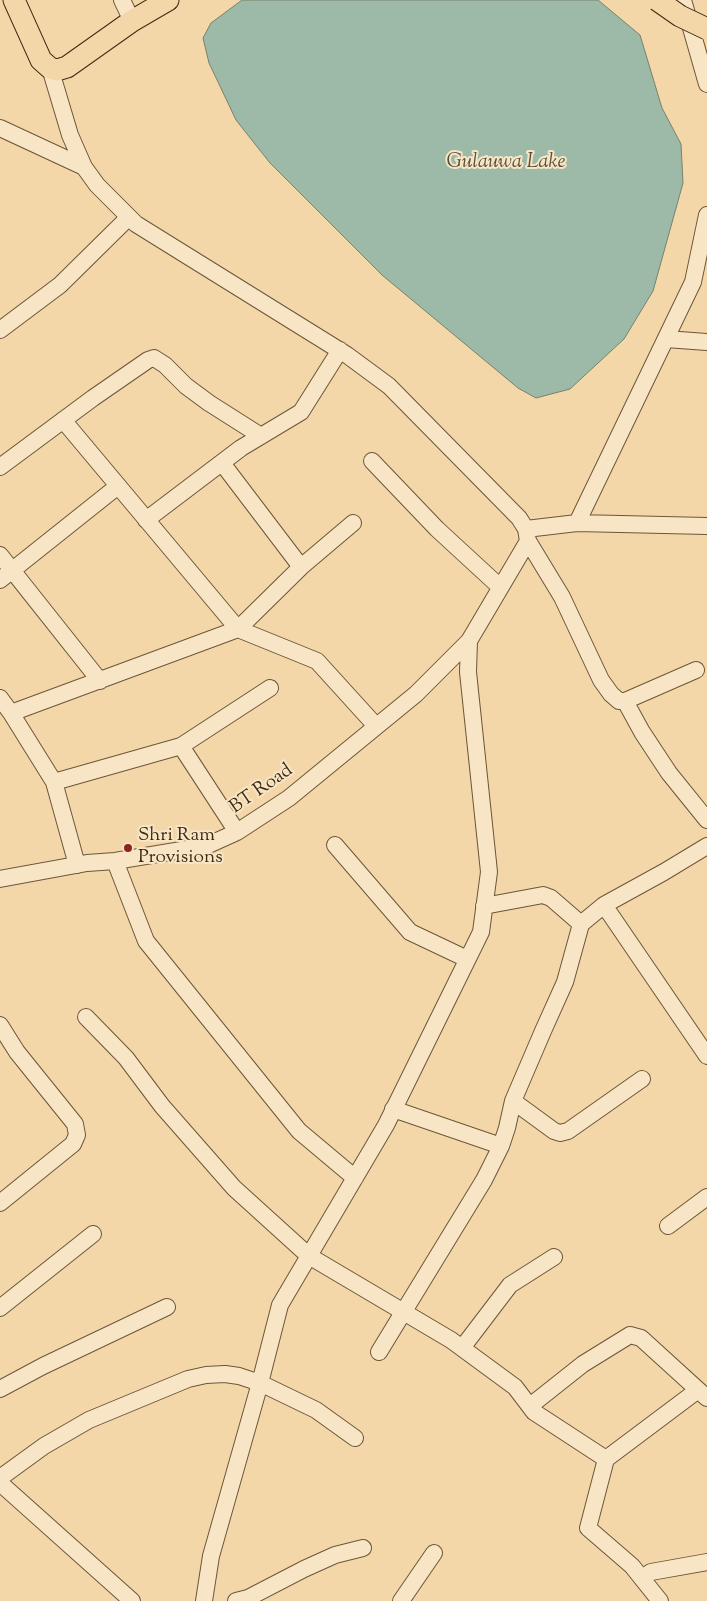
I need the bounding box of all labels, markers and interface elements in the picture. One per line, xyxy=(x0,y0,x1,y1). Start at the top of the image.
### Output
water label: Gulauwa Lake xyxy=(447,152,565,176)
street label: BT Road xyxy=(226,760,298,820)
place label: Shri Ram Provisions xyxy=(138,826,223,870)
marker: Shri Ram Provisions xyxy=(122,842,134,854)

